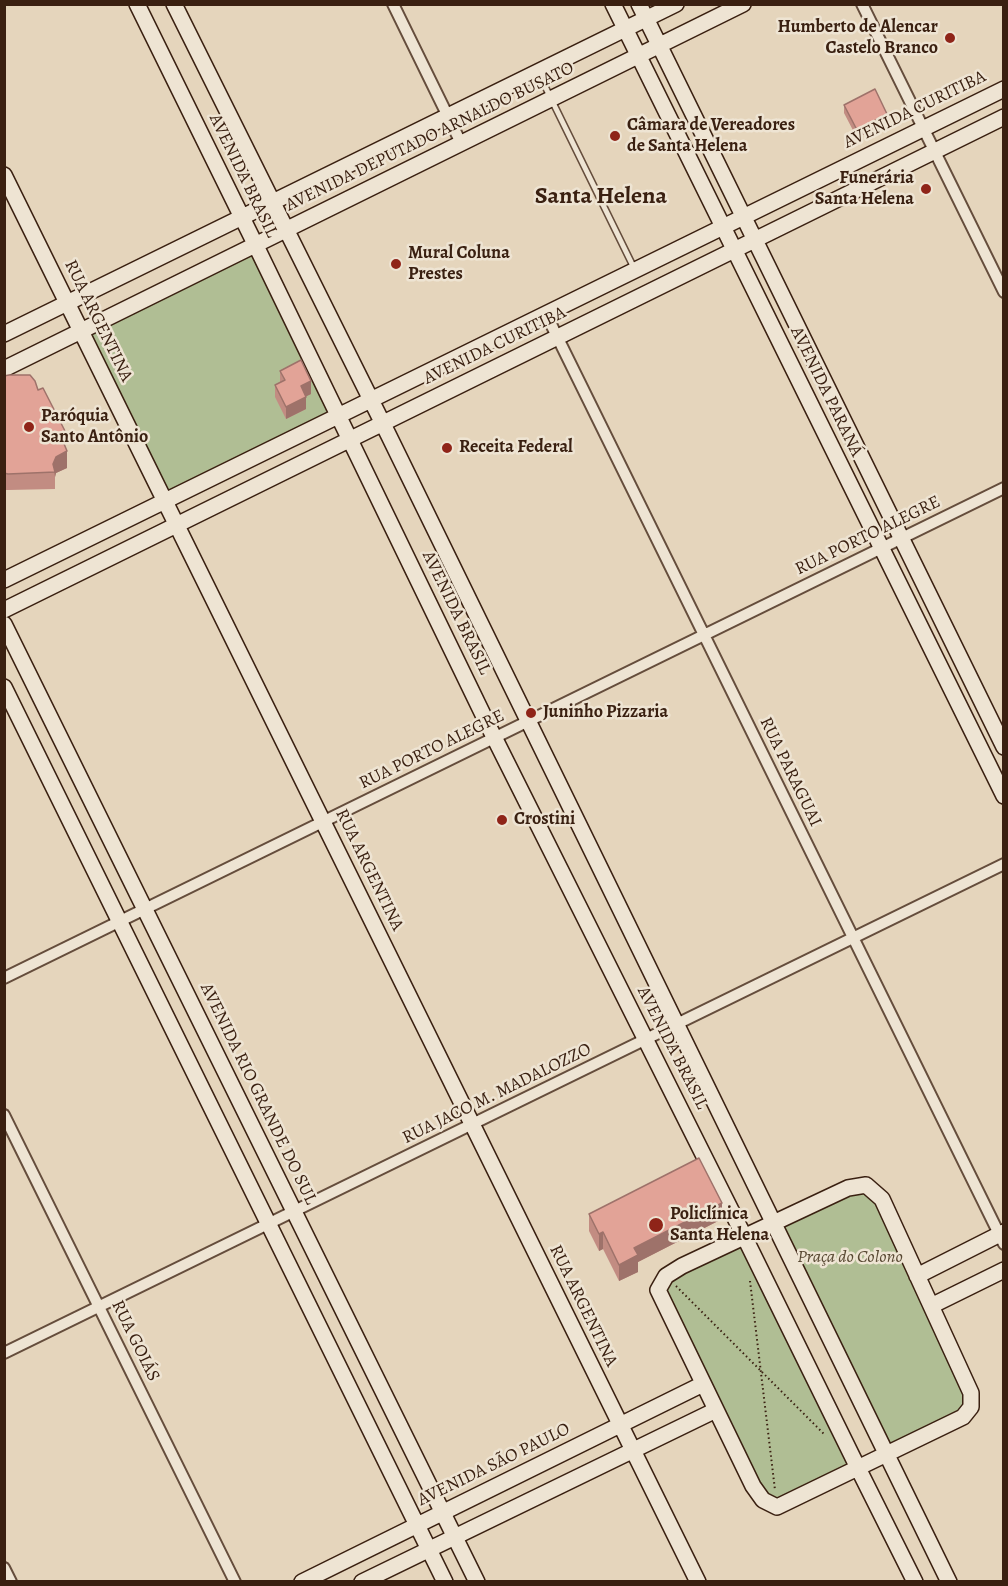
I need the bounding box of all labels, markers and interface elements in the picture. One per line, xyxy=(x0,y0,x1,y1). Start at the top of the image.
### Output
place label: Humberto de Alencar Castelo Branco xyxy=(777,17,938,60)
marker: Humberto de Alencar Castelo Branco xyxy=(943,31,957,45)
street label: AVENIDA DEPUTADO ARNALDO BUSATO xyxy=(282,58,578,216)
street label: AVENIDA CURITIBA xyxy=(840,66,990,154)
street label: AVENIDA BRASIL xyxy=(204,111,282,241)
place label: Câmara de Vereadores de Santa Helena xyxy=(627,115,795,158)
marker: Câmara de Vereadores de Santa Helena xyxy=(608,129,622,143)
place label: Funerária Santa Helena xyxy=(815,168,914,210)
marker: Funerária Santa Helena xyxy=(919,182,933,196)
district label: Santa Helena xyxy=(535,183,667,211)
place label: Mural Coluna Prestes xyxy=(408,243,510,286)
street label: RUA ARGENTINA xyxy=(59,257,137,385)
marker: Mural Coluna Prestes xyxy=(389,257,403,271)
street label: AVENIDA CURITIBA xyxy=(420,302,570,390)
street label: AVENIDA PARANÁ xyxy=(785,323,867,461)
place label: Paróquia Santo Antônio xyxy=(41,406,148,448)
marker: Paróquia Santo Antônio xyxy=(22,420,36,434)
place label: Receita Federal xyxy=(459,437,573,459)
marker: Receita Federal xyxy=(440,441,454,455)
street label: RUA PORTO ALEGRE xyxy=(792,491,944,581)
street label: AVENIDA BRASIL xyxy=(417,548,495,678)
place label: Juninho Pizzaria xyxy=(543,702,668,724)
street label: RUA PORTO ALEGRE xyxy=(356,705,508,795)
marker: Juninho Pizzaria xyxy=(524,706,538,720)
street label: RUA PARAGUAI xyxy=(754,714,826,830)
street label: RUA ARGENTINA xyxy=(330,806,408,934)
place label: Crostini xyxy=(514,809,575,831)
marker: Crostini xyxy=(495,813,509,827)
street label: AVENIDA RIO GRANDE DO SUL xyxy=(195,980,321,1208)
street label: AVENIDA BRASIL xyxy=(632,983,712,1113)
street label: RUA JACO M. MADALOZZO xyxy=(399,1039,595,1149)
place label: Policlínica Santa Helena xyxy=(670,1204,769,1246)
marker: Policlínica Santa Helena xyxy=(647,1216,665,1234)
street label: RUA ARGENTINA xyxy=(544,1242,622,1370)
park label: Praça do Colono xyxy=(797,1247,903,1269)
street label: RUA GOIÁS xyxy=(106,1297,164,1385)
street label: AVENIDA SÃO PAULO xyxy=(414,1419,574,1511)

